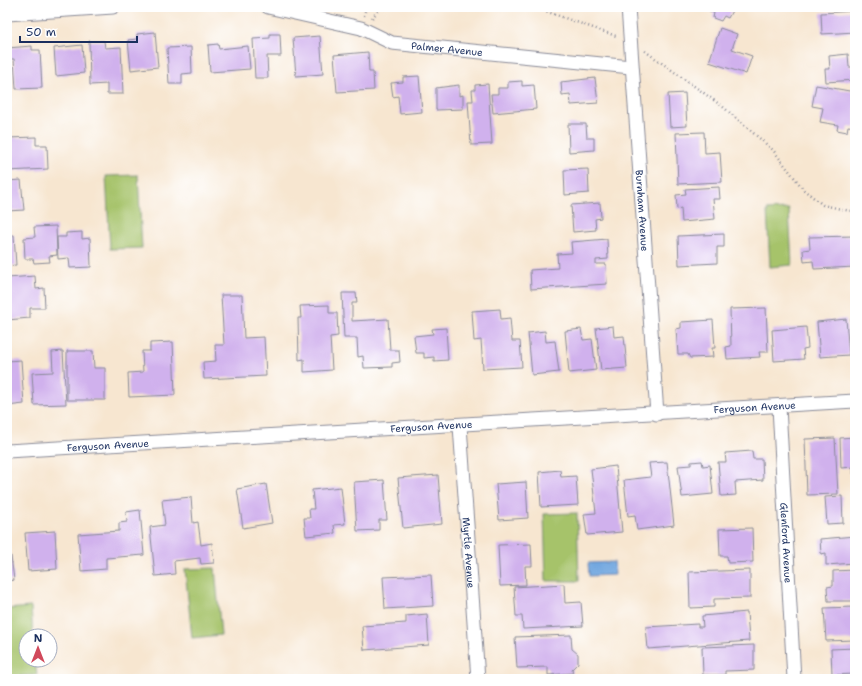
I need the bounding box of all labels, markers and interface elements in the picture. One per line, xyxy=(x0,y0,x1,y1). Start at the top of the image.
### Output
scale bar xyxy=(20,18,137,44)
text: 50 m xyxy=(26,24,56,40)
street label: Palmer Avenue xyxy=(410,38,484,59)
street label: Burnham Avenue xyxy=(633,169,652,252)
street label: Ferguson Avenue xyxy=(713,398,797,416)
street label: Ferguson Avenue xyxy=(390,417,473,435)
street label: Ferguson Avenue xyxy=(66,436,150,454)
street label: Glenford Avenue xyxy=(778,502,795,584)
street label: Myrtle Avenue xyxy=(460,517,478,589)
north arrow xyxy=(18,628,58,668)
text: N xyxy=(34,631,43,646)

